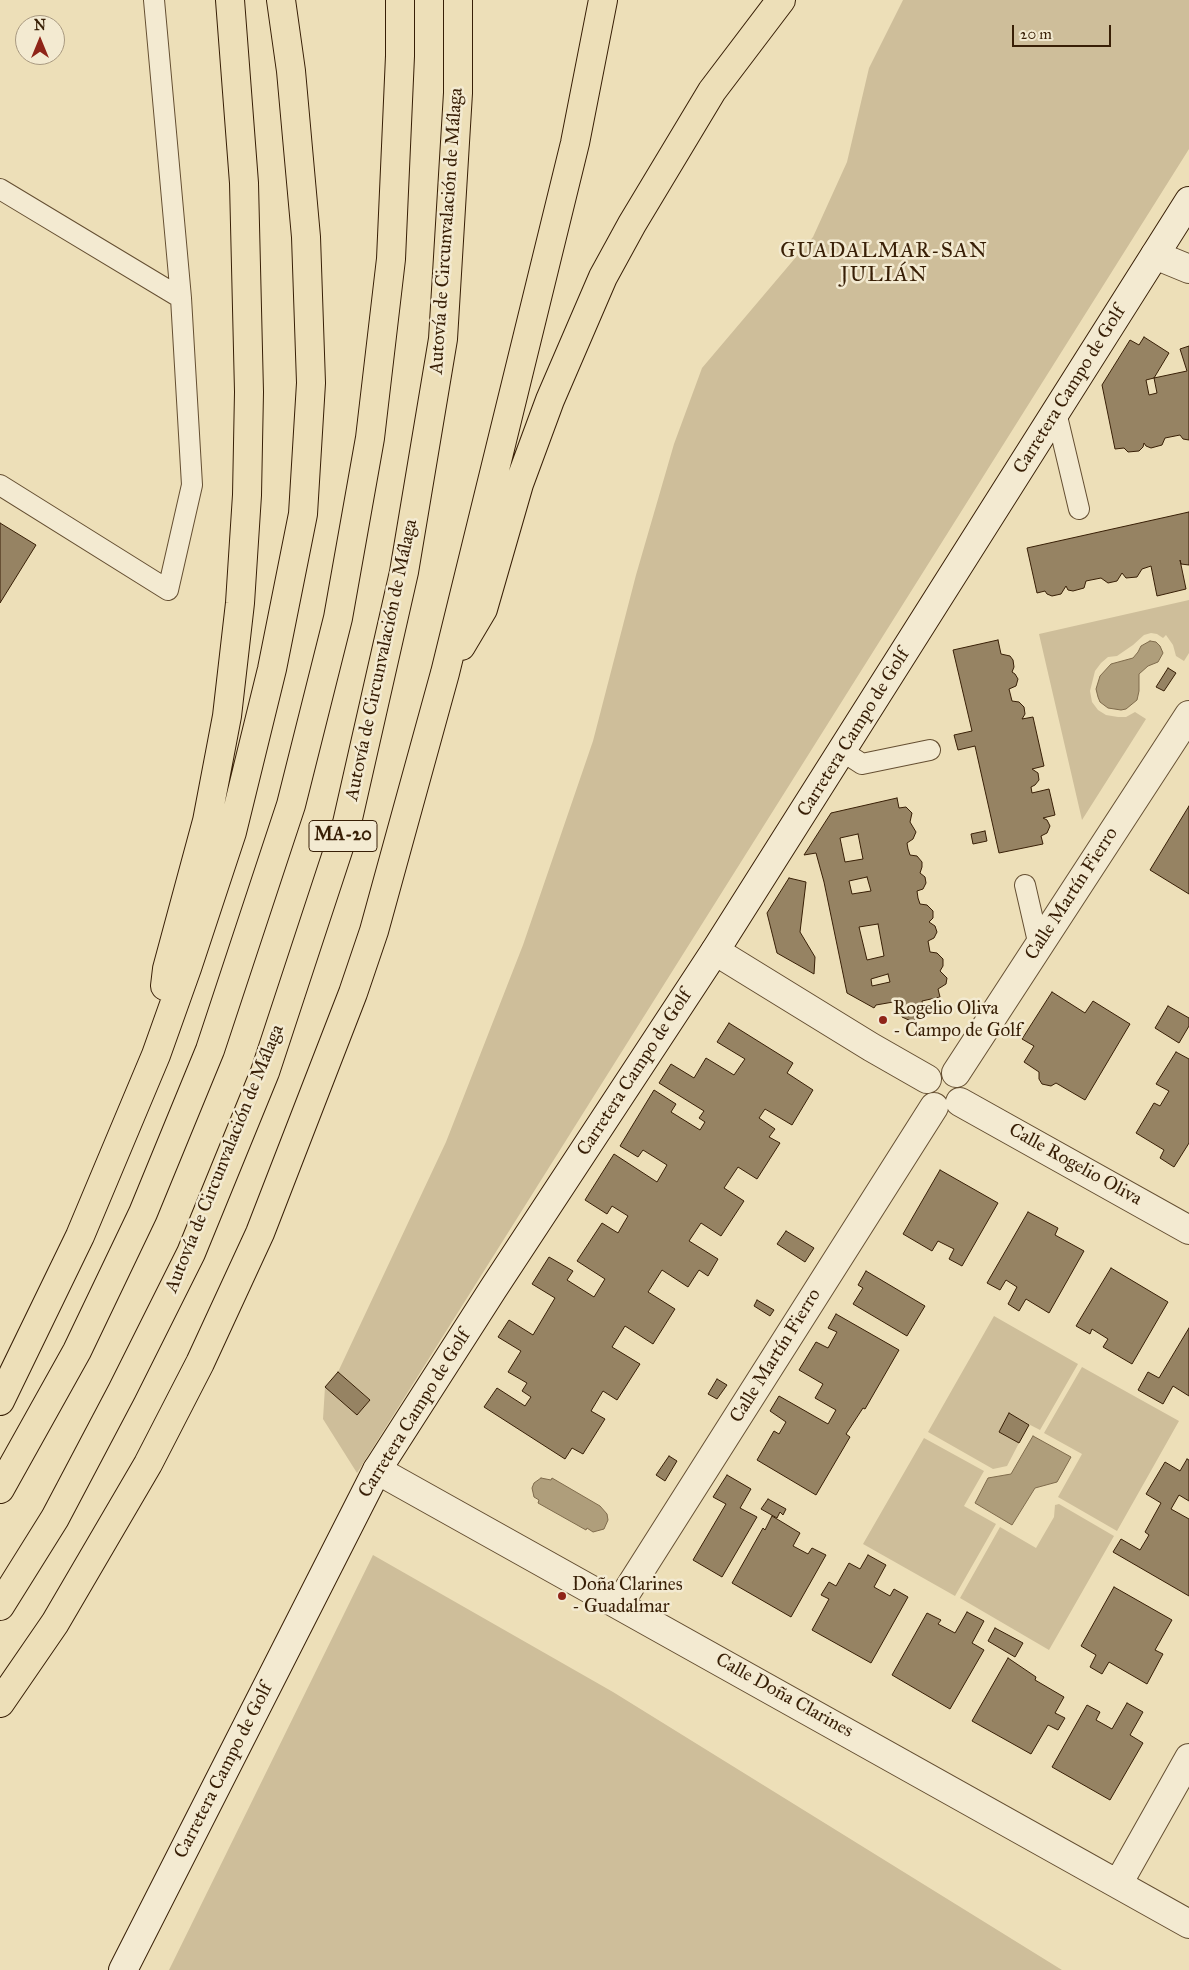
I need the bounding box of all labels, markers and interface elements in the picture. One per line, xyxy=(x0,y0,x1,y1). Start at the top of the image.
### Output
north arrow xyxy=(15,15,65,65)
scale bar xyxy=(1014,15,1113,47)
text: N xyxy=(34,17,46,34)
text: 20 m xyxy=(1020,25,1052,43)
street label: Autovía de Circunvalación de Málaga xyxy=(426,87,468,375)
district label: GUADALMAR-SAN JULIÁN xyxy=(779,239,989,289)
street label: Carretera Campo de Golf xyxy=(1009,302,1131,478)
street label: Autovía de Circunvalación de Málaga xyxy=(341,517,423,803)
street label: Carretera Campo de Golf xyxy=(793,645,915,821)
road number: MA-20 xyxy=(309,820,377,851)
street label: Calle Martín Fierro xyxy=(1021,823,1123,965)
street label: Carretera Campo de Golf xyxy=(573,986,697,1160)
place label: Rogelio Oliva - Campo de Golf xyxy=(893,998,1022,1042)
marker: Rogelio Oliva - Campo de Golf xyxy=(877,1014,889,1026)
street label: Autovía de Circunvalación de Málaga xyxy=(161,1022,289,1296)
street label: Calle Rogelio Oliva xyxy=(1004,1119,1146,1211)
street label: Calle Martín Fierro xyxy=(726,1285,826,1427)
street label: Carretera Campo de Golf xyxy=(354,1326,476,1502)
place label: Doña Clarines - Guadalmar xyxy=(572,1574,683,1618)
marker: Doña Clarines - Guadalmar xyxy=(556,1590,568,1602)
street label: Calle Doña Clarines xyxy=(711,1649,857,1743)
street label: Carretera Campo de Golf xyxy=(170,1679,278,1863)

